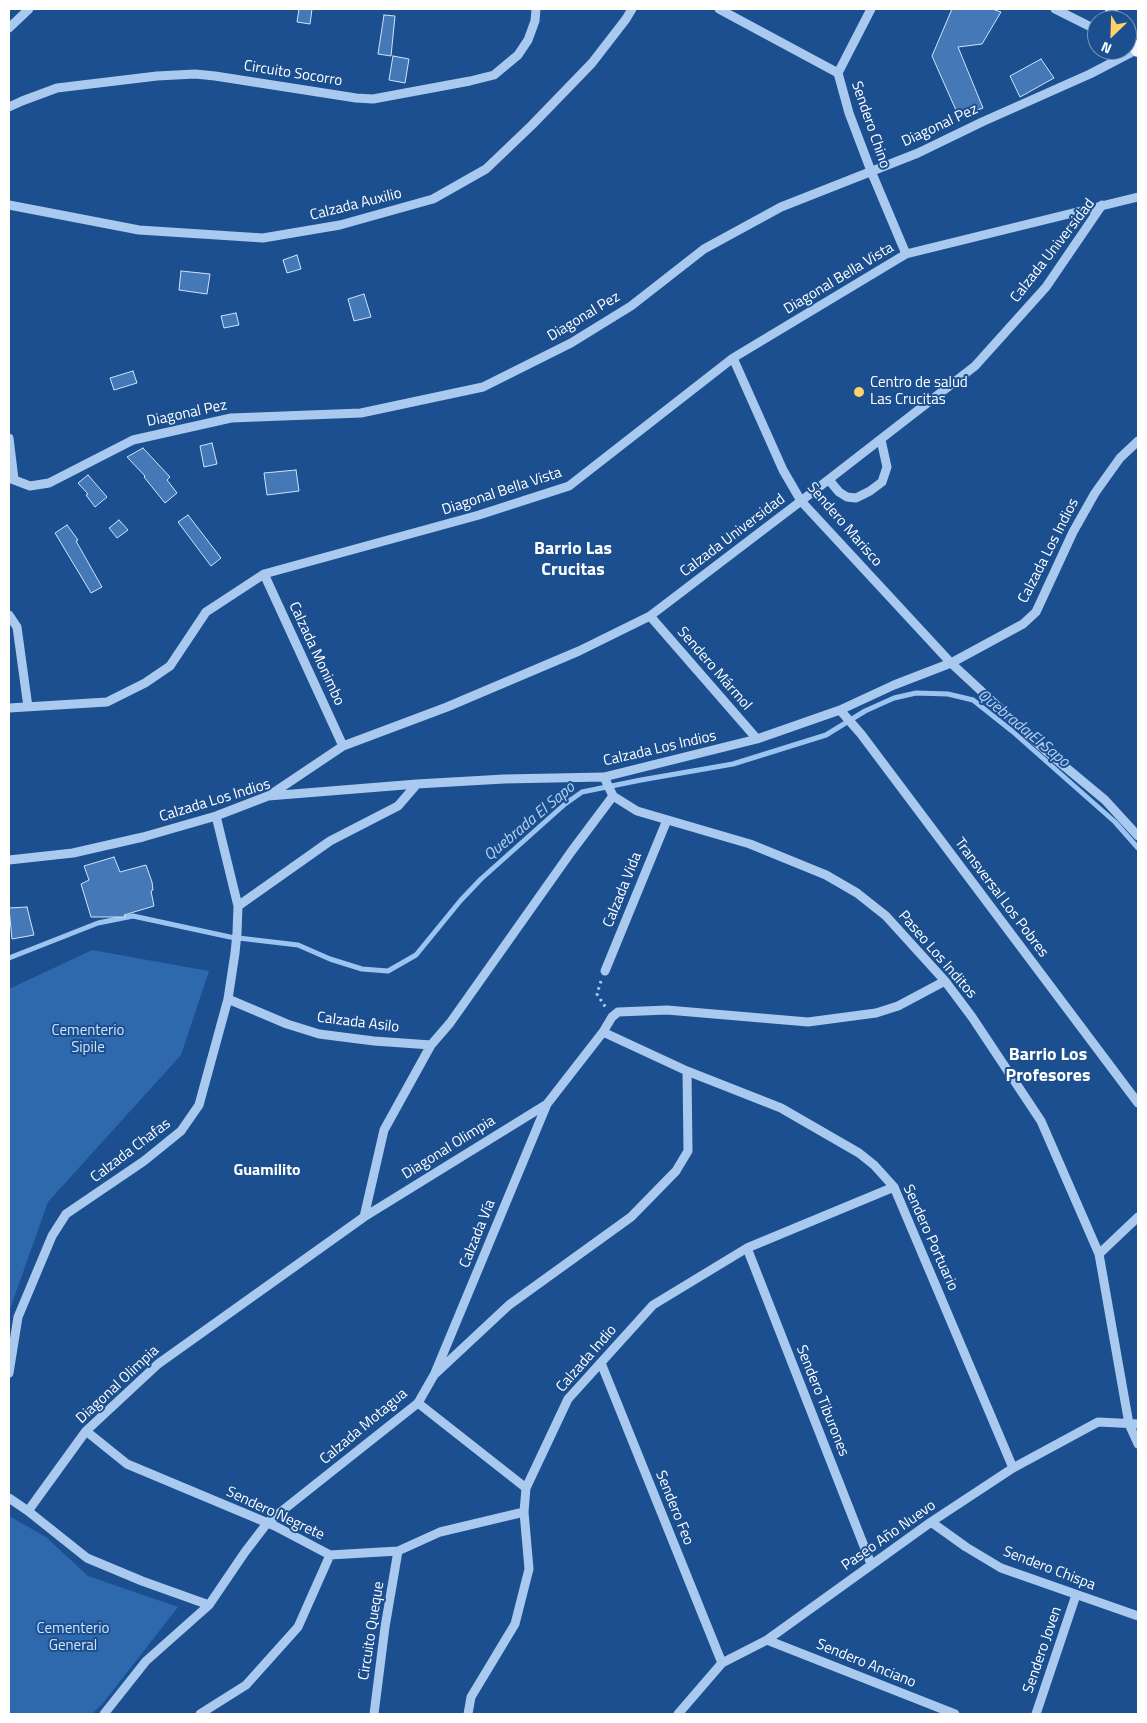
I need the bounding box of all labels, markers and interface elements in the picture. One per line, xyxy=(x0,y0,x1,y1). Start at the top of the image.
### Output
north arrow xyxy=(1087,10,1137,60)
text: N xyxy=(1097,37,1115,60)
street label: Circuito Socorro xyxy=(243,57,343,91)
street label: Sendero Chino xyxy=(847,79,893,171)
street label: Diagonal Pez xyxy=(899,101,981,151)
street label: Calzada Auxilio xyxy=(308,185,404,225)
street label: Calzada Universidad xyxy=(1007,196,1099,306)
street label: Diagonal Bella Vista xyxy=(781,239,897,319)
street label: Diagonal Pez xyxy=(544,288,624,346)
place label: Centro de salud Las Crucitas xyxy=(870,374,968,409)
marker: Centro de salud Las Crucitas xyxy=(852,385,866,399)
street label: Diagonal Pez xyxy=(145,397,229,431)
street label: Diagonal Bella Vista xyxy=(440,464,564,520)
street label: Sendero Marisco xyxy=(803,479,885,571)
street label: Calzada Universidad xyxy=(677,491,789,581)
street label: Calzada Los Indios xyxy=(1015,496,1083,606)
district label: Barrio Las Crucitas xyxy=(534,539,612,582)
street label: Calzada Monimbo xyxy=(284,599,348,709)
street label: Sendero Mármol xyxy=(673,624,755,714)
water label: Quebrada El Sapo xyxy=(973,686,1073,772)
street label: Calzada Los Indios xyxy=(602,727,718,771)
street label: Calzada Los Indios xyxy=(157,776,273,826)
water label: Quebrada El Sapo xyxy=(481,778,579,866)
street label: Transversal Los Pobres xyxy=(950,835,1052,961)
street label: Calzada Vida xyxy=(600,850,646,930)
street label: Paseo Los Inditos xyxy=(894,907,980,1003)
street label: Calzada Asilo xyxy=(316,1009,400,1037)
park label: Cementerio Sipile xyxy=(52,1022,124,1057)
district label: Barrio Los Profesores xyxy=(1006,1045,1090,1088)
street label: Diagonal Olimpia xyxy=(399,1112,499,1184)
street label: Calzada Chafas xyxy=(87,1115,175,1187)
district label: Guamilito xyxy=(233,1161,301,1181)
street label: Sendero Portuario xyxy=(898,1182,962,1294)
street label: Calzada Vía xyxy=(456,1197,500,1271)
street label: Calzada Indio xyxy=(553,1322,621,1396)
street label: Diagonal Olimpia xyxy=(73,1342,163,1428)
street label: Sendero Tiburones xyxy=(792,1343,852,1459)
street label: Calzada Motagua xyxy=(317,1385,411,1469)
street label: Sendero Feo xyxy=(651,1468,697,1548)
street label: Sendero Negrete xyxy=(223,1483,327,1545)
street label: Paseo Año Nuevo xyxy=(838,1497,940,1575)
street label: Sendero Chispa xyxy=(1000,1543,1098,1595)
street label: Circuito Queque xyxy=(355,1580,389,1682)
street label: Sendero Joven xyxy=(1020,1604,1066,1696)
park label: Cementerio General xyxy=(37,1620,109,1655)
street label: Sendero Anciano xyxy=(814,1636,918,1692)

